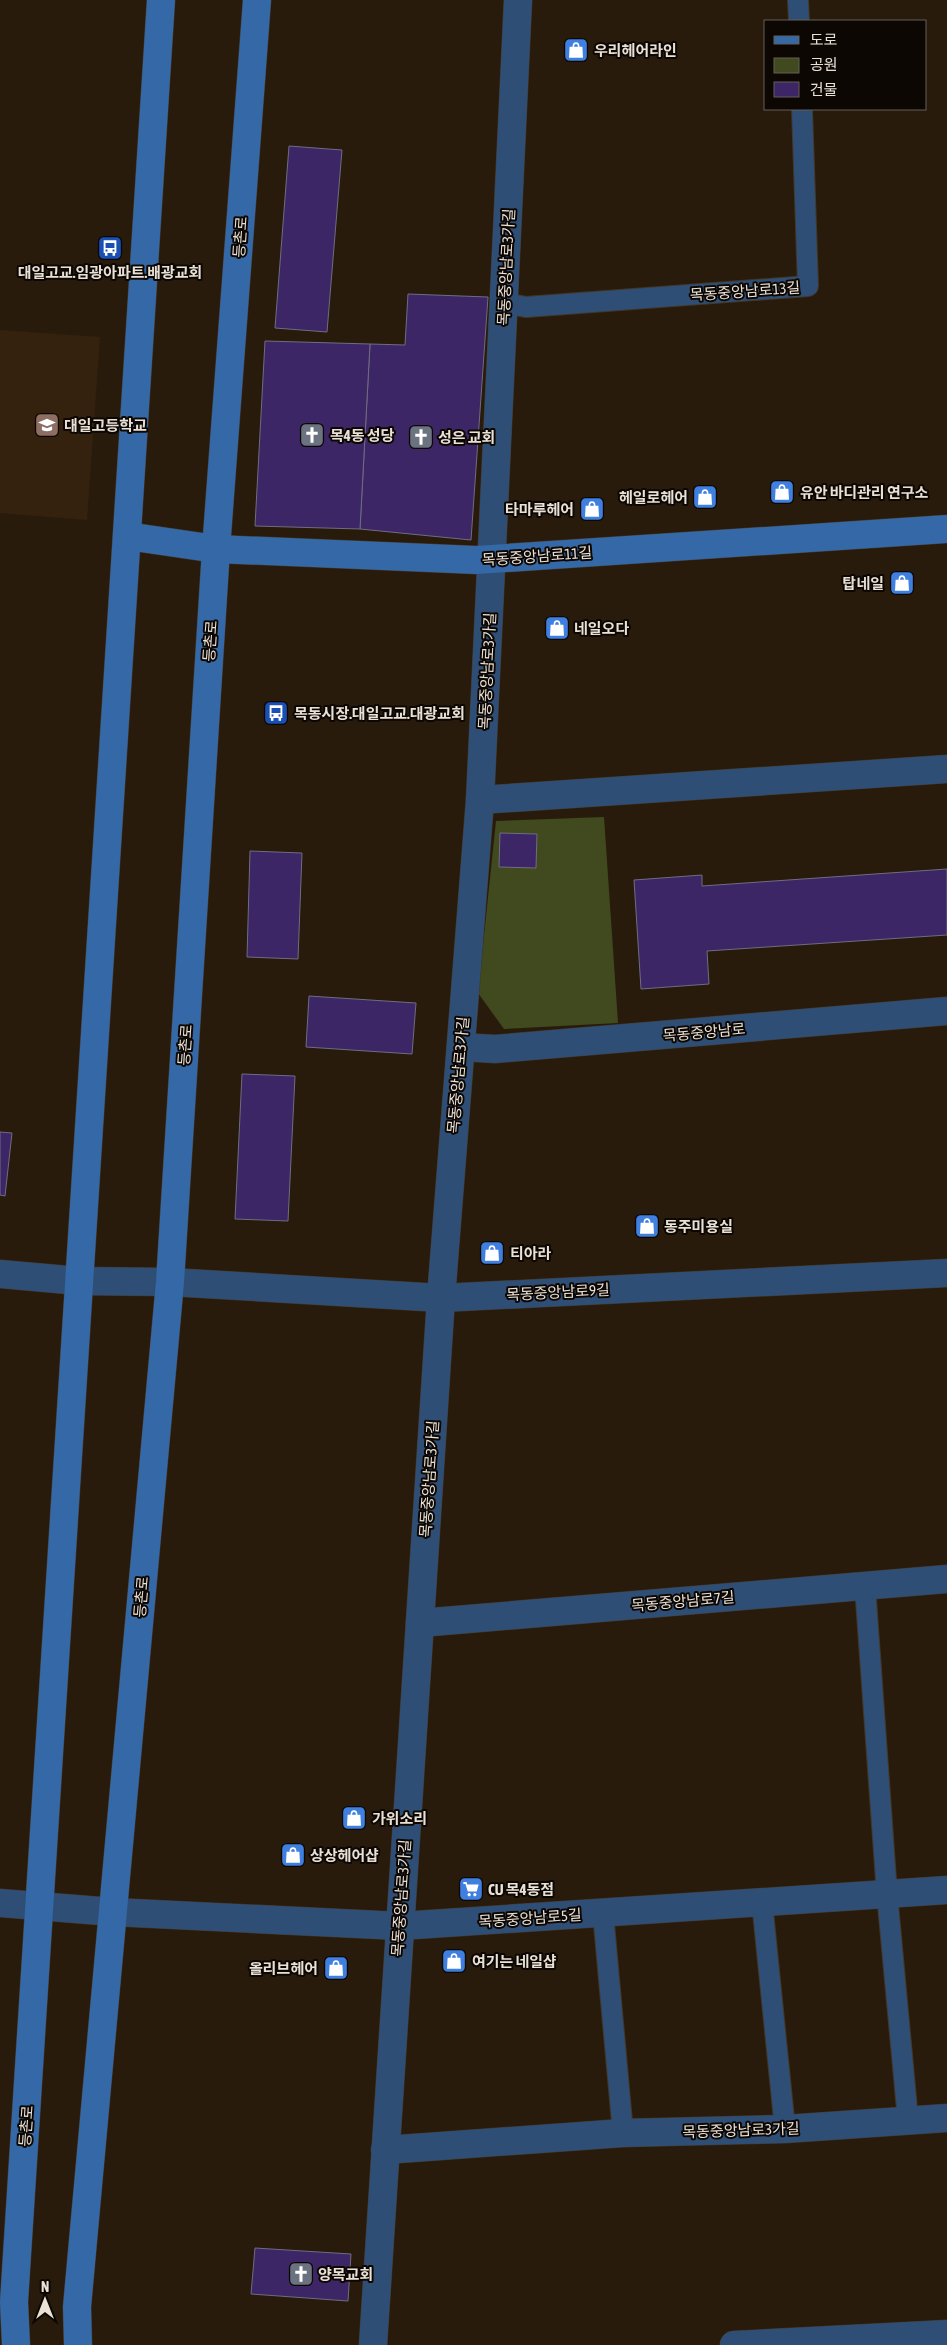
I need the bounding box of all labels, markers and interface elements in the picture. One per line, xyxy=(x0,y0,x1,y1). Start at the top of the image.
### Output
legend xyxy=(764,20,927,110)
text: 도로 xyxy=(810,31,838,48)
shop icon: 우리헤어라인 xyxy=(563,37,589,63)
place label: 우리헤어라인 xyxy=(594,42,677,59)
text: 공원 xyxy=(810,56,838,73)
text: 건물 xyxy=(810,81,838,98)
street label: 목동중앙남로3가길 xyxy=(494,208,518,326)
street label: 등촌로 xyxy=(230,216,250,258)
bus stop icon: 대일고교.임광아파트.배광교회 xyxy=(97,235,123,261)
place label: 대일고교.임광아파트.배광교회 xyxy=(18,264,202,281)
street label: 목동중앙남로13길 xyxy=(689,279,801,303)
school or university icon: 대일고등학교 xyxy=(34,412,60,438)
place label: 대일고등학교 xyxy=(64,417,147,434)
church icon: 목4동 성당 xyxy=(299,422,325,448)
church icon: 성은 교회 xyxy=(408,424,434,450)
place label: 목4동 성당 xyxy=(330,427,395,444)
place label: 성은 교회 xyxy=(438,429,495,446)
shop icon: 유안 바디관리 연구소 xyxy=(769,479,795,505)
shop icon: 헤일로헤어 xyxy=(692,484,718,510)
place label: 유안 바디관리 연구소 xyxy=(800,484,929,501)
place label: 헤일로헤어 xyxy=(619,489,688,506)
shop icon: 타마루헤어 xyxy=(579,496,605,522)
place label: 타마루헤어 xyxy=(505,501,574,518)
street label: 목동중앙남로11길 xyxy=(481,544,593,568)
shop icon: 탑네일 xyxy=(889,570,915,596)
place label: 탑네일 xyxy=(843,575,884,592)
street label: 목동중앙남로3가길 xyxy=(475,612,499,730)
shop icon: 네일오다 xyxy=(544,615,570,641)
street label: 등촌로 xyxy=(200,620,220,662)
place label: 네일오다 xyxy=(574,620,629,637)
bus stop icon: 목동시장.대일고교.대광교회 xyxy=(263,700,289,726)
place label: 목동시장.대일고교.대광교회 xyxy=(294,705,465,722)
street label: 목동중앙남로3가길 xyxy=(444,1016,472,1134)
street label: 목동중앙남로 xyxy=(662,1020,746,1044)
street label: 등촌로 xyxy=(175,1024,195,1066)
shop icon: 동주미용실 xyxy=(634,1213,660,1239)
place label: 동주미용실 xyxy=(664,1218,733,1235)
shop icon: 티아라 xyxy=(479,1240,505,1266)
place label: 티아라 xyxy=(510,1245,552,1262)
street label: 목동중앙남로9길 xyxy=(506,1281,610,1303)
street label: 목동중앙남로3가길 xyxy=(416,1420,442,1538)
street label: 등촌로 xyxy=(131,1576,151,1618)
street label: 목동중앙남로7길 xyxy=(631,1588,735,1614)
shop icon: 가위소리 xyxy=(341,1805,367,1831)
place label: 가위소리 xyxy=(372,1810,427,1827)
street label: 목동중앙남로3가길 xyxy=(388,1839,414,1957)
shop icon: 상상헤어샵 xyxy=(280,1842,306,1868)
place label: 상상헤어샵 xyxy=(310,1847,379,1864)
supermarket icon: CU 목4동점 xyxy=(458,1876,484,1902)
place label: CU 목4동점 xyxy=(488,1881,554,1898)
street label: 목동중앙남로5길 xyxy=(478,1906,582,1930)
shop icon: 여기는 네일샵 xyxy=(441,1948,467,1974)
place label: 여기는 네일샵 xyxy=(472,1953,557,1970)
shop icon: 올리브헤어 xyxy=(323,1955,349,1981)
place label: 올리브헤어 xyxy=(249,1960,318,1977)
street label: 등촌로 xyxy=(16,2105,36,2147)
street label: 목동중앙남로3가길 xyxy=(682,2119,800,2141)
church icon: 양목교회 xyxy=(288,2261,314,2287)
place label: 양목교회 xyxy=(318,2266,373,2283)
north arrow xyxy=(20,2275,70,2325)
text: N xyxy=(41,2279,49,2295)

